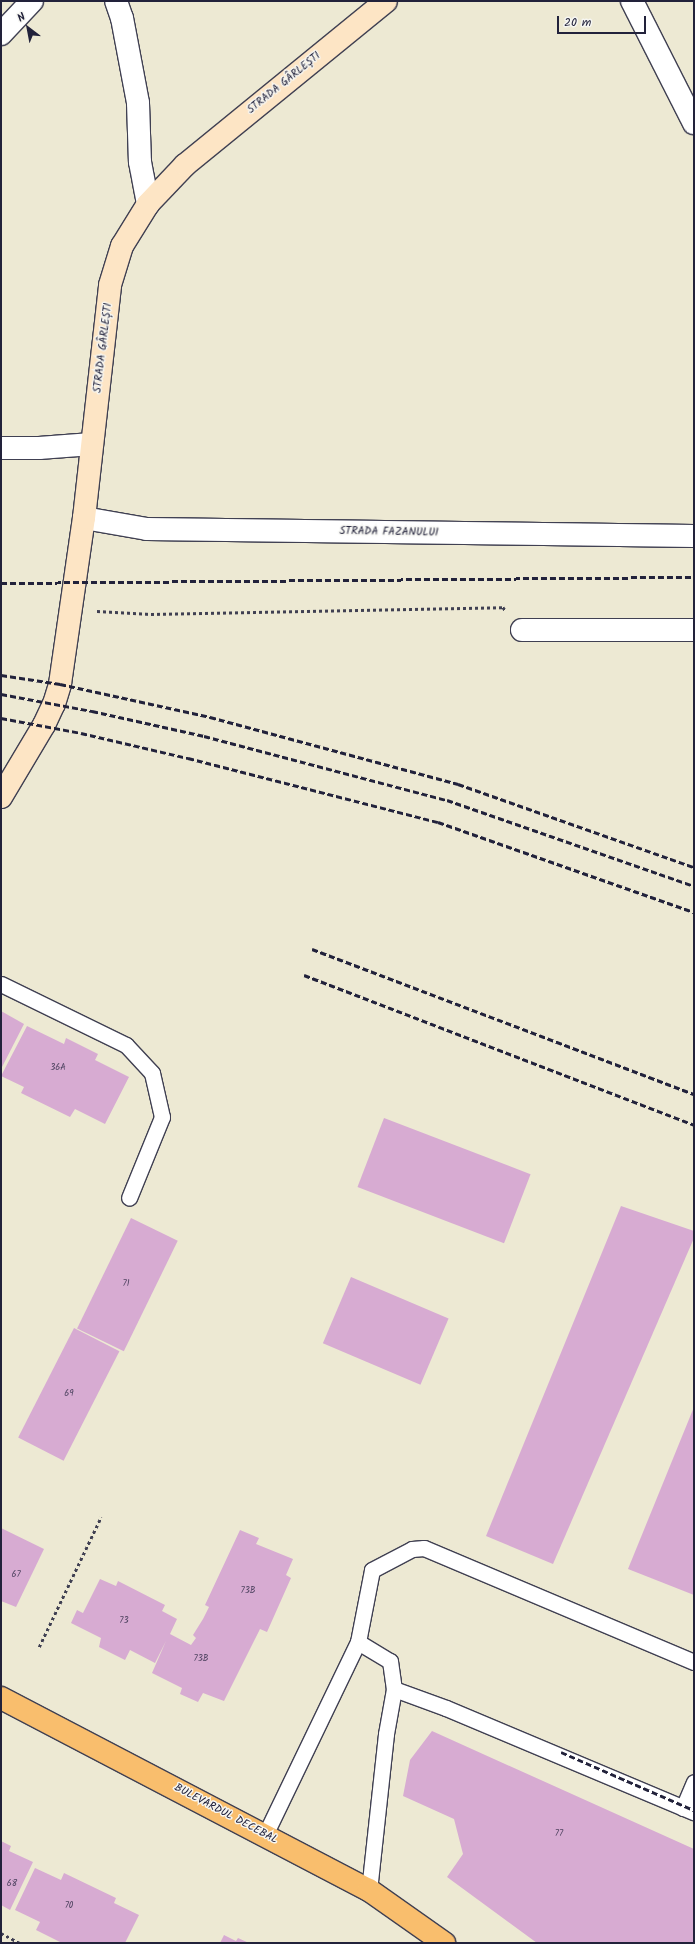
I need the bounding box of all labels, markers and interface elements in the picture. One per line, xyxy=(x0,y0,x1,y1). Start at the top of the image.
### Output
north arrow xyxy=(8,8,48,48)
text: N xyxy=(14,8,29,27)
scale bar xyxy=(559,8,648,34)
text: 20 m xyxy=(564,13,591,32)
street label: STRADA GÂRLEȘTI xyxy=(245,49,323,117)
street label: STRADA GÂRLEȘTI xyxy=(91,302,115,394)
street label: STRADA FAZANULUI xyxy=(339,525,439,539)
house number: 36A xyxy=(50,1063,66,1073)
house number: 71 xyxy=(123,1279,129,1289)
house number: 69 xyxy=(64,1389,74,1399)
house number: 67 xyxy=(11,1570,21,1580)
house number: 73B xyxy=(240,1586,256,1596)
house number: 73 xyxy=(119,1616,129,1626)
house number: 73B xyxy=(193,1654,209,1664)
street label: BULEVARDUL DECEBAL xyxy=(172,1781,280,1847)
house number: 77 xyxy=(555,1829,563,1839)
house number: 68 xyxy=(7,1879,17,1889)
house number: 70 xyxy=(65,1901,73,1911)

